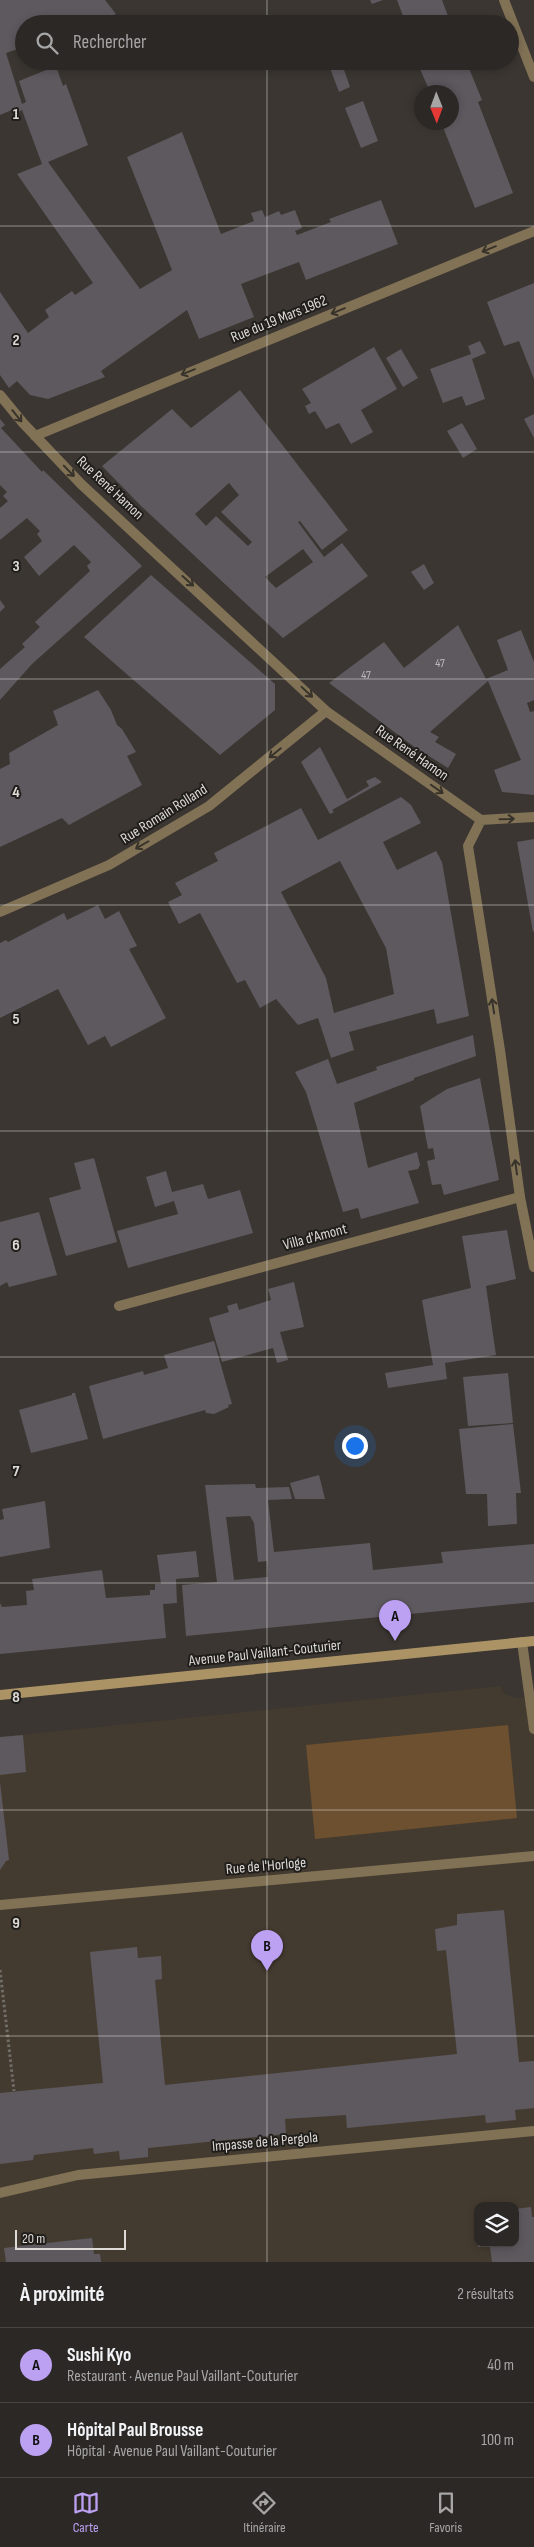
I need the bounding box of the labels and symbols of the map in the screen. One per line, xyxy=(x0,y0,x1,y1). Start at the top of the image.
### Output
north arrow xyxy=(414,85,459,130)
text: 1 xyxy=(13,105,20,124)
one-way arrow xyxy=(482,245,497,255)
street label: Rue du 19 Mars 1962 xyxy=(228,291,330,347)
one-way arrow xyxy=(331,307,347,316)
text: 2 xyxy=(12,331,20,350)
one-way arrow xyxy=(181,368,196,378)
one-way arrow xyxy=(12,409,23,422)
street label: Rue René Hamon xyxy=(72,452,148,524)
one-way arrow xyxy=(63,465,75,477)
text: 3 xyxy=(12,557,20,576)
one-way arrow xyxy=(181,576,194,587)
house number: 47 xyxy=(435,656,445,671)
house number: 47 xyxy=(361,668,371,683)
one-way arrow xyxy=(300,686,313,698)
street label: Rue René Hamon xyxy=(372,721,452,785)
one-way arrow xyxy=(269,747,282,758)
street label: Rue Romain Rolland xyxy=(117,780,211,848)
text: 4 xyxy=(12,783,20,802)
one-way arrow xyxy=(430,784,444,794)
one-way arrow xyxy=(499,814,515,824)
one-way arrow xyxy=(135,841,149,851)
one-way arrow xyxy=(488,998,498,1014)
text: 5 xyxy=(12,1010,20,1029)
one-way arrow xyxy=(511,1159,521,1175)
street label: Villa d'Amont xyxy=(281,1219,350,1255)
text: 6 xyxy=(12,1236,20,1255)
your location xyxy=(342,1433,368,1459)
text: 7 xyxy=(13,1462,20,1481)
pin: A xyxy=(379,1600,411,1641)
street label: Avenue Paul Vaillant-Couturier xyxy=(187,1635,343,1671)
text: 8 xyxy=(12,1688,20,1707)
street label: Rue de l'Horloge xyxy=(225,1853,307,1879)
text: 9 xyxy=(12,1914,20,1933)
pin: B xyxy=(251,1930,283,1971)
street label: Impasse de la Pergola xyxy=(211,2128,319,2156)
scale bar xyxy=(15,2227,126,2250)

